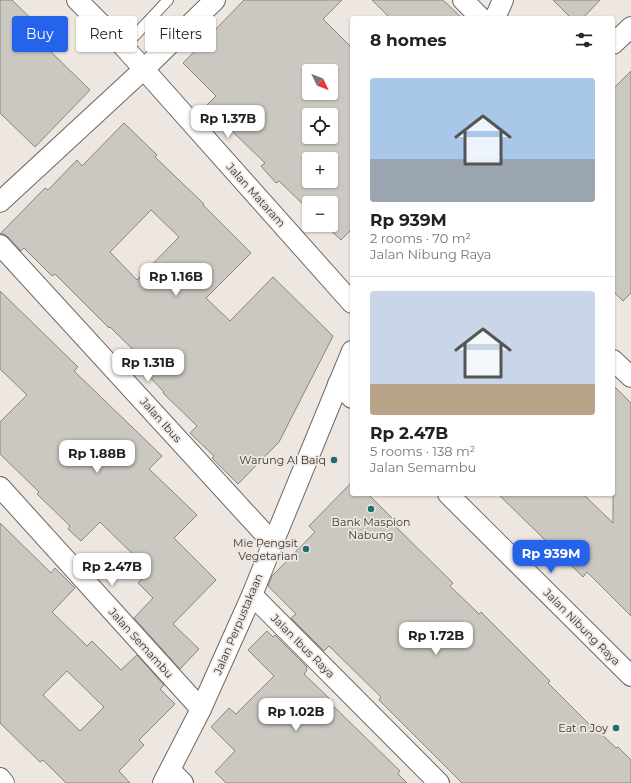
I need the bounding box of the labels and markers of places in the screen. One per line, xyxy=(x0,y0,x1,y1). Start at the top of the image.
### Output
pin: Rp 1.37B xyxy=(187,105,269,139)
pin: Rp 1.16B xyxy=(135,263,217,297)
pin: Rp 1.31B xyxy=(107,349,189,383)
pin: Rp 1.88B xyxy=(56,440,138,474)
place label: Warung Al Baiq xyxy=(239,453,326,467)
marker: Warung Al Baiq xyxy=(329,455,339,465)
marker: Bank Maspion Nabung xyxy=(366,504,376,514)
place label: Bank Maspion Nabung xyxy=(332,515,410,542)
place label: Mie Pengsit Vegetarian xyxy=(233,536,299,563)
pin: Rp 939M xyxy=(514,540,588,574)
marker: Mie Pengsit Vegetarian xyxy=(301,544,311,554)
pin: Rp 2.47B xyxy=(71,553,153,587)
pin: Rp 1.72B xyxy=(395,622,477,656)
pin: Rp 1.02B xyxy=(255,698,337,732)
place label: Eat n Joy xyxy=(558,721,608,735)
marker: Eat n Joy xyxy=(611,723,621,733)

